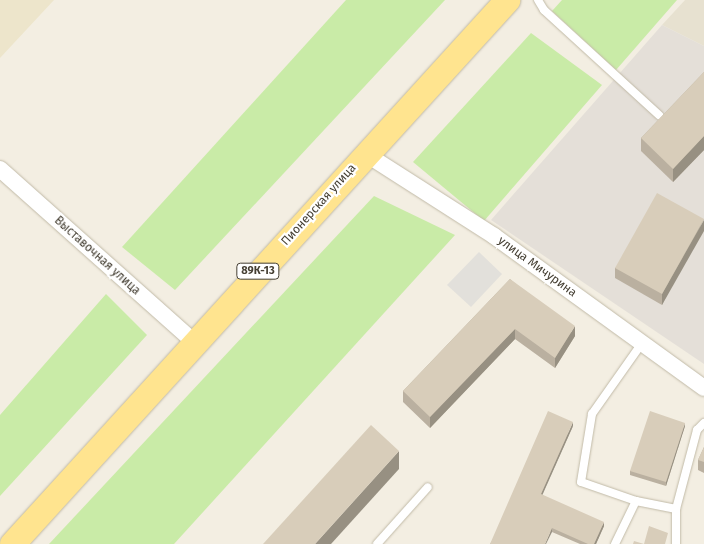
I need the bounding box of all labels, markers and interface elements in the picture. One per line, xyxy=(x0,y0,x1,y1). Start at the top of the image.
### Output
street label: Пионерская улица xyxy=(279,161,359,249)
street label: Выставочная улица xyxy=(51,214,143,298)
street label: улица Мичурина xyxy=(495,234,579,300)
road number: 89К-13 xyxy=(236,262,280,280)

